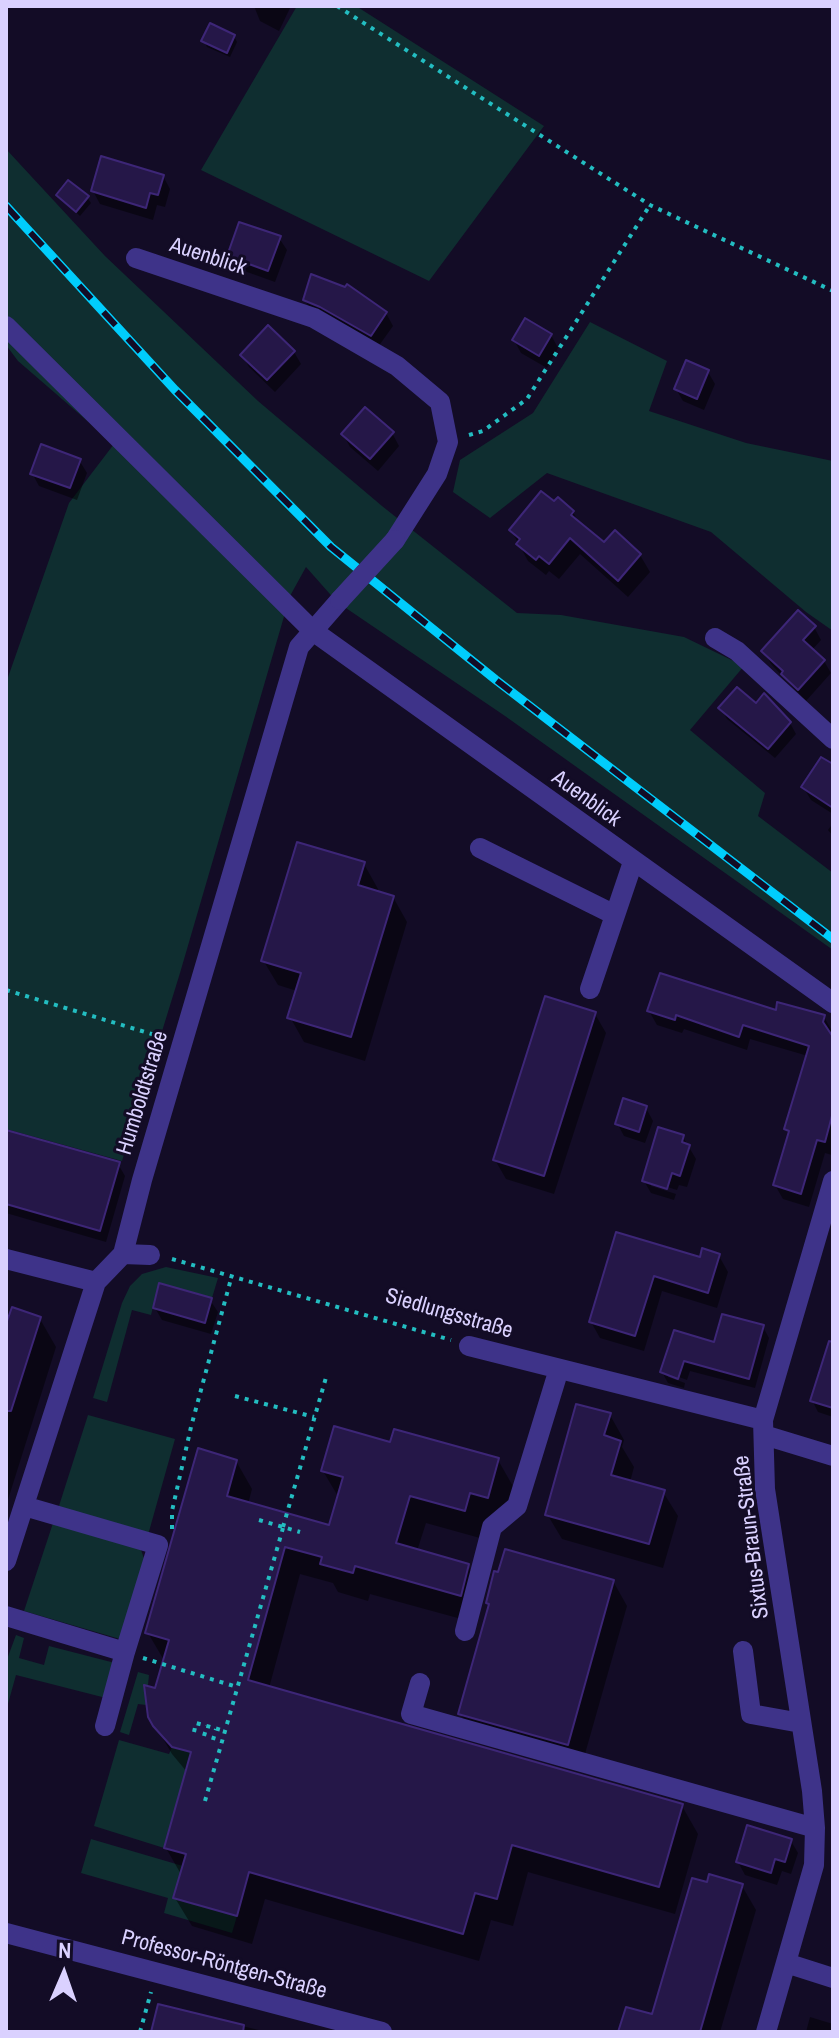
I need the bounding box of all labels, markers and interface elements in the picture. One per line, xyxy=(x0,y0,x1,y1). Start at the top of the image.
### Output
street label: Auenblick xyxy=(166,232,250,282)
street label: Auenblick xyxy=(546,765,626,833)
street label: Humboldtstraße xyxy=(112,1028,174,1158)
street label: Siedlungsstraße xyxy=(382,1283,516,1345)
street label: Sixtus-Braun-Straße xyxy=(729,1454,775,1620)
street label: Professor-Röntgen-Straße xyxy=(118,1925,330,2005)
north arrow xyxy=(24,1934,104,2014)
text: N xyxy=(58,1935,72,1965)

